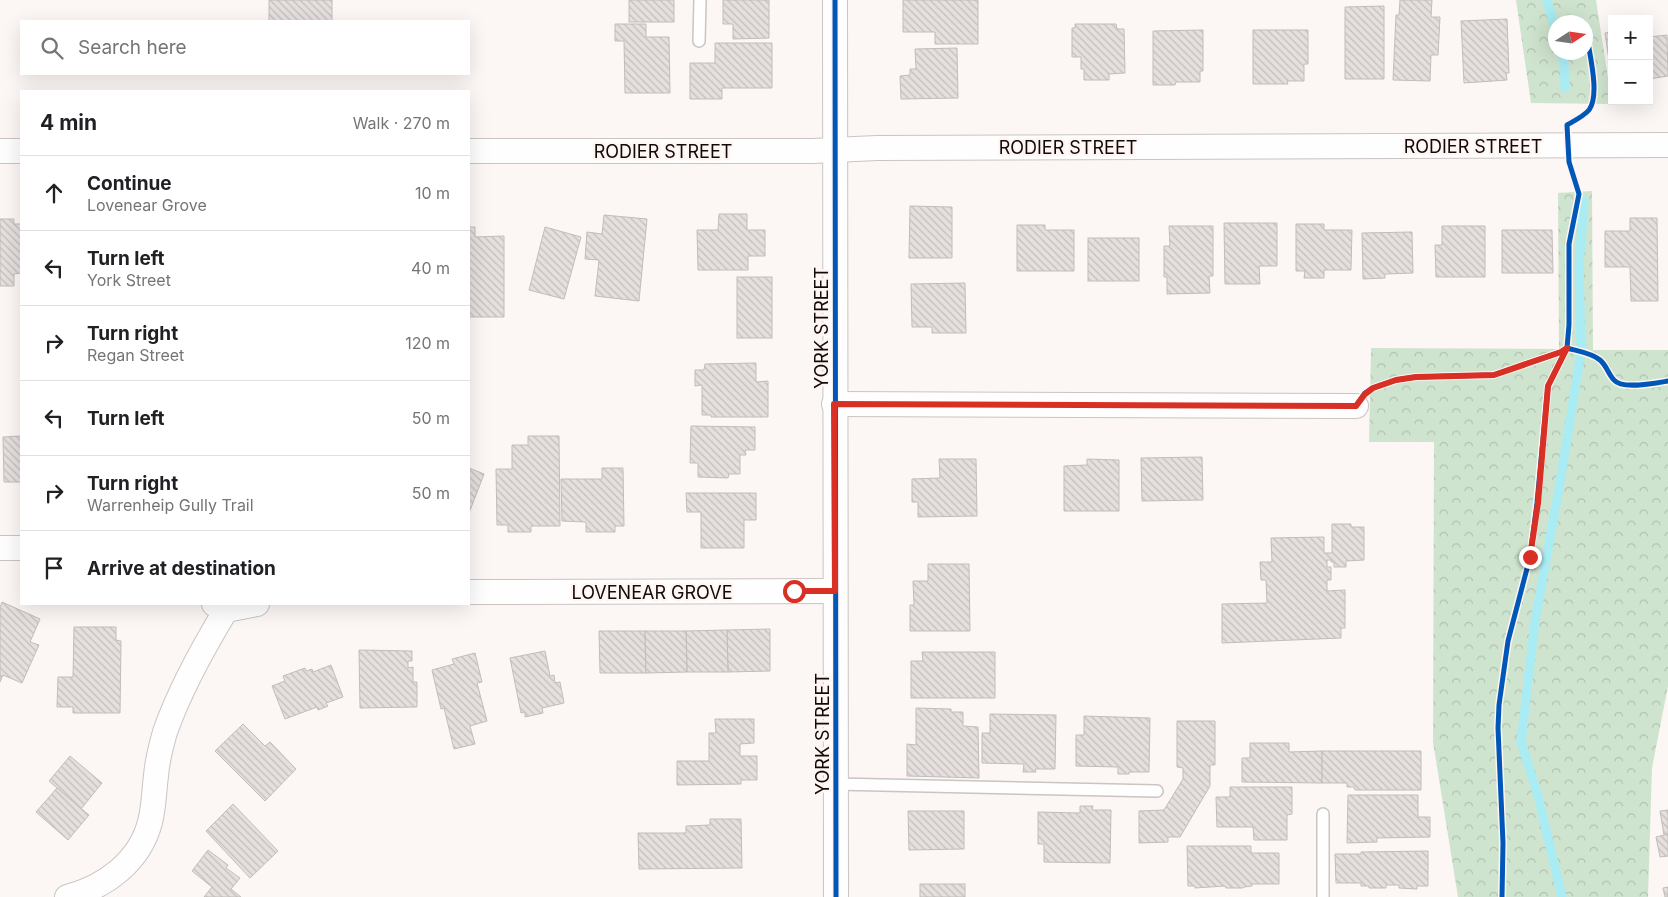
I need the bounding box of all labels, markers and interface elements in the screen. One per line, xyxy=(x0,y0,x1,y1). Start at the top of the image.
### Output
north arrow xyxy=(1548,15,1593,60)
map controls xyxy=(1608,15,1653,105)
button: + xyxy=(1608,15,1653,60)
search box xyxy=(20,20,470,75)
icon: search xyxy=(38,34,66,62)
text: Search here xyxy=(78,36,187,59)
button: − xyxy=(1608,60,1653,105)
text: 4 min xyxy=(40,110,97,135)
text: Walk · 270 m xyxy=(353,113,450,133)
street label: RODIER STREET xyxy=(1404,136,1542,157)
street label: RODIER STREET xyxy=(999,137,1137,158)
street label: RODIER STREET xyxy=(594,141,732,162)
text: Continue xyxy=(87,172,172,195)
icon: ahead xyxy=(40,179,68,207)
text: 10 m xyxy=(415,183,450,203)
text: Lovenear Grove xyxy=(87,195,207,215)
text: Turn left xyxy=(87,247,165,270)
icon: left xyxy=(40,254,68,282)
text: 40 m xyxy=(411,258,450,278)
street label: YORK STREET xyxy=(811,267,832,389)
text: York Street xyxy=(87,270,171,290)
text: Turn right xyxy=(87,322,178,345)
icon: right xyxy=(40,329,68,357)
text: 120 m xyxy=(405,333,450,353)
text: Regan Street xyxy=(87,345,184,365)
icon: left xyxy=(40,404,68,432)
text: Turn left xyxy=(87,407,165,430)
text: 50 m xyxy=(412,408,450,428)
text: Turn right xyxy=(87,472,178,495)
icon: right xyxy=(40,479,68,507)
text: 50 m xyxy=(412,483,450,503)
text: Warrenheip Gully Trail xyxy=(87,495,254,515)
route end xyxy=(1519,546,1542,569)
icon: arrive xyxy=(40,554,68,582)
text: Arrive at destination xyxy=(87,557,276,580)
route start xyxy=(783,580,806,603)
street label: LOVENEAR GROVE xyxy=(572,582,732,603)
street label: YORK STREET xyxy=(812,673,833,795)

